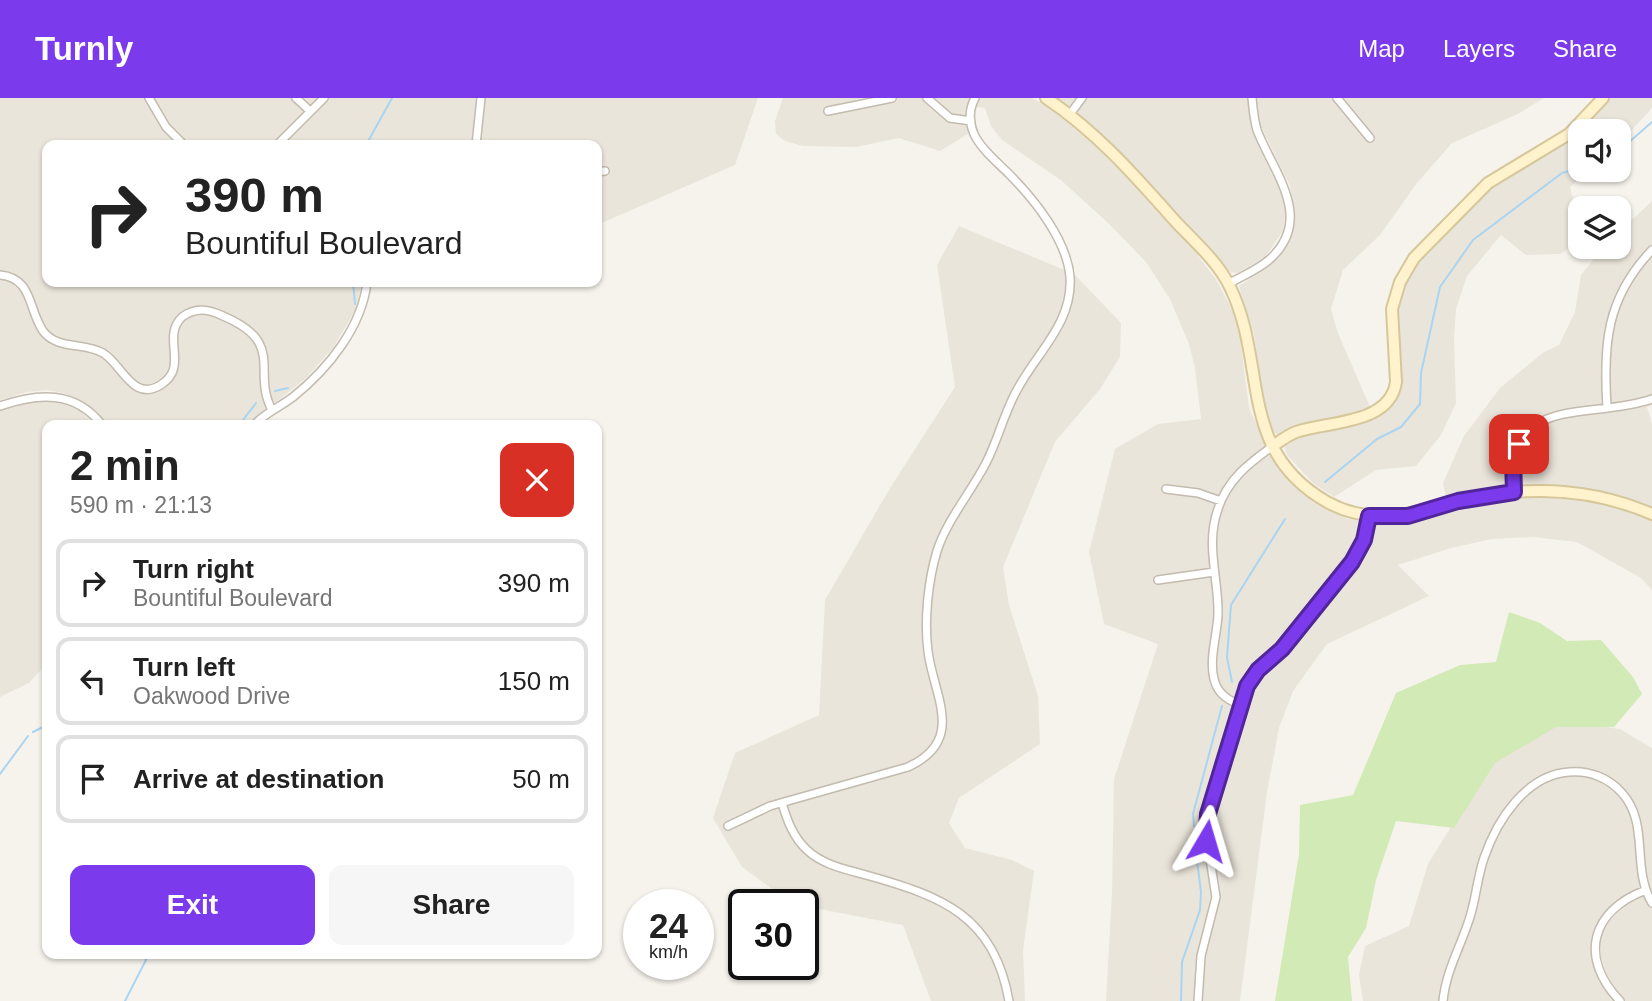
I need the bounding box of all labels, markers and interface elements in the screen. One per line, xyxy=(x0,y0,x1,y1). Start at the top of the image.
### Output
text: Turnly xyxy=(35,30,133,67)
text: Map xyxy=(1358,35,1405,62)
text: Layers xyxy=(1443,35,1515,62)
text: Share xyxy=(1553,35,1617,62)
map controls xyxy=(1568,119,1631,259)
button: sound xyxy=(1568,119,1631,182)
icon: right xyxy=(70,168,161,259)
text: 390 m xyxy=(185,168,324,222)
button: layers xyxy=(1568,196,1631,259)
text: Bountiful Boulevard xyxy=(185,225,463,261)
pin xyxy=(1489,414,1549,474)
icon: arrive xyxy=(1500,425,1538,463)
text: 2 min xyxy=(70,442,180,489)
button: close xyxy=(500,443,574,517)
text: 590 m · 21:13 xyxy=(70,492,212,518)
text: Turn right xyxy=(133,554,254,584)
icon: right xyxy=(74,564,112,602)
text: 390 m xyxy=(498,568,570,598)
text: Bountiful Boulevard xyxy=(133,585,332,611)
text: Turn left xyxy=(133,652,235,682)
icon: left xyxy=(74,662,112,700)
text: 150 m xyxy=(498,666,570,696)
text: Oakwood Drive xyxy=(133,683,290,709)
icon: arrive xyxy=(74,760,112,798)
text: Arrive at destination xyxy=(133,764,384,794)
text: 50 m xyxy=(512,764,570,794)
position arrow xyxy=(1169,804,1243,878)
button: Exit xyxy=(70,865,315,945)
button: Share xyxy=(329,865,574,945)
speed limit sign: 30 xyxy=(728,889,819,980)
text: 24 xyxy=(649,906,688,945)
text: km/h xyxy=(649,942,688,962)

